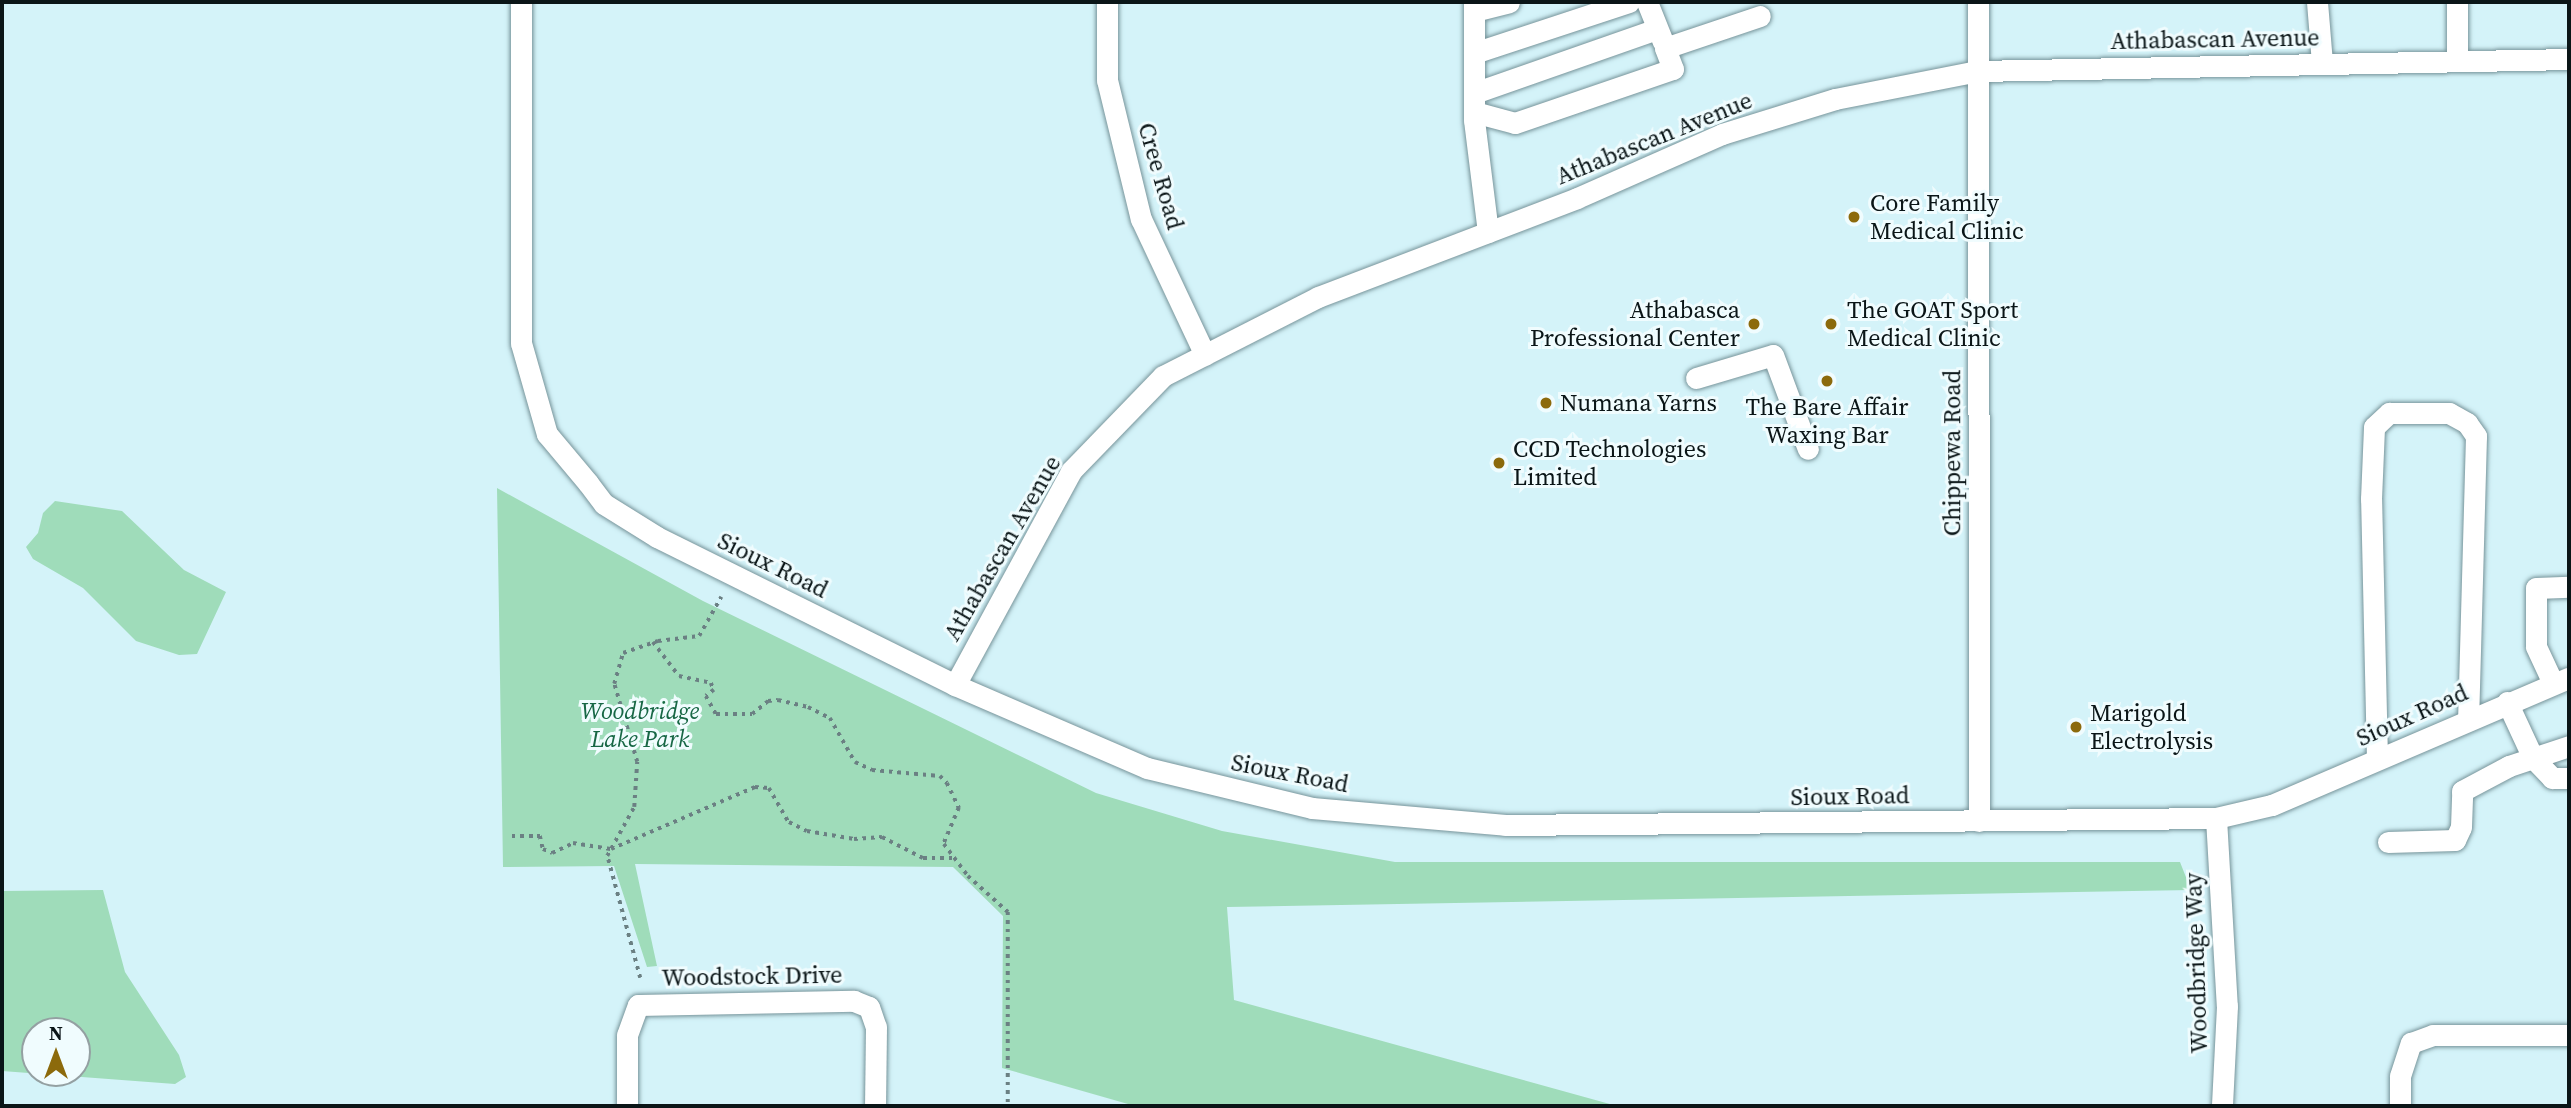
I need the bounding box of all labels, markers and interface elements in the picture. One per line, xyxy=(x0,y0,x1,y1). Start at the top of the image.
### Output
street label: Athabascan Avenue xyxy=(2110,23,2320,55)
street label: Athabascan Avenue xyxy=(1552,85,1756,191)
street label: Cree Road xyxy=(1132,119,1190,233)
place label: Core Family Medical Clinic xyxy=(1870,189,2024,245)
marker: Core Family Medical Clinic xyxy=(1844,207,1864,227)
place label: Athabasca Professional Center xyxy=(1530,296,1740,352)
place label: The GOAT Sport Medical Clinic xyxy=(1847,296,2019,352)
marker: The GOAT Sport Medical Clinic xyxy=(1821,314,1841,334)
marker: Athabasca Professional Center xyxy=(1746,316,1762,332)
street label: Chippewa Road xyxy=(1938,370,1966,536)
marker: The Bare Affair Waxing Bar xyxy=(1819,373,1835,389)
place label: Numana Yarns xyxy=(1560,389,1718,417)
place label: The Bare Affair Waxing Bar xyxy=(1746,393,1908,449)
marker: Numana Yarns xyxy=(1538,395,1554,411)
place label: CCD Technologies Limited xyxy=(1513,435,1707,491)
street label: Athabascan Avenue xyxy=(937,450,1067,646)
marker: CCD Technologies Limited xyxy=(1491,455,1507,471)
street label: Sioux Road xyxy=(713,526,833,604)
street label: Sioux Road xyxy=(2352,678,2472,752)
park label: Woodbridge Lake Park xyxy=(581,697,699,753)
place label: Marigold Electrolysis xyxy=(2090,699,2213,755)
marker: Marigold Electrolysis xyxy=(2068,719,2084,735)
street label: Sioux Road xyxy=(1229,748,1351,798)
street label: Sioux Road xyxy=(1790,781,1910,811)
street label: Woodbridge Way xyxy=(2178,872,2214,1054)
street label: Woodstock Drive xyxy=(661,960,843,992)
north arrow xyxy=(21,1017,91,1087)
text: N xyxy=(49,1020,63,1046)

